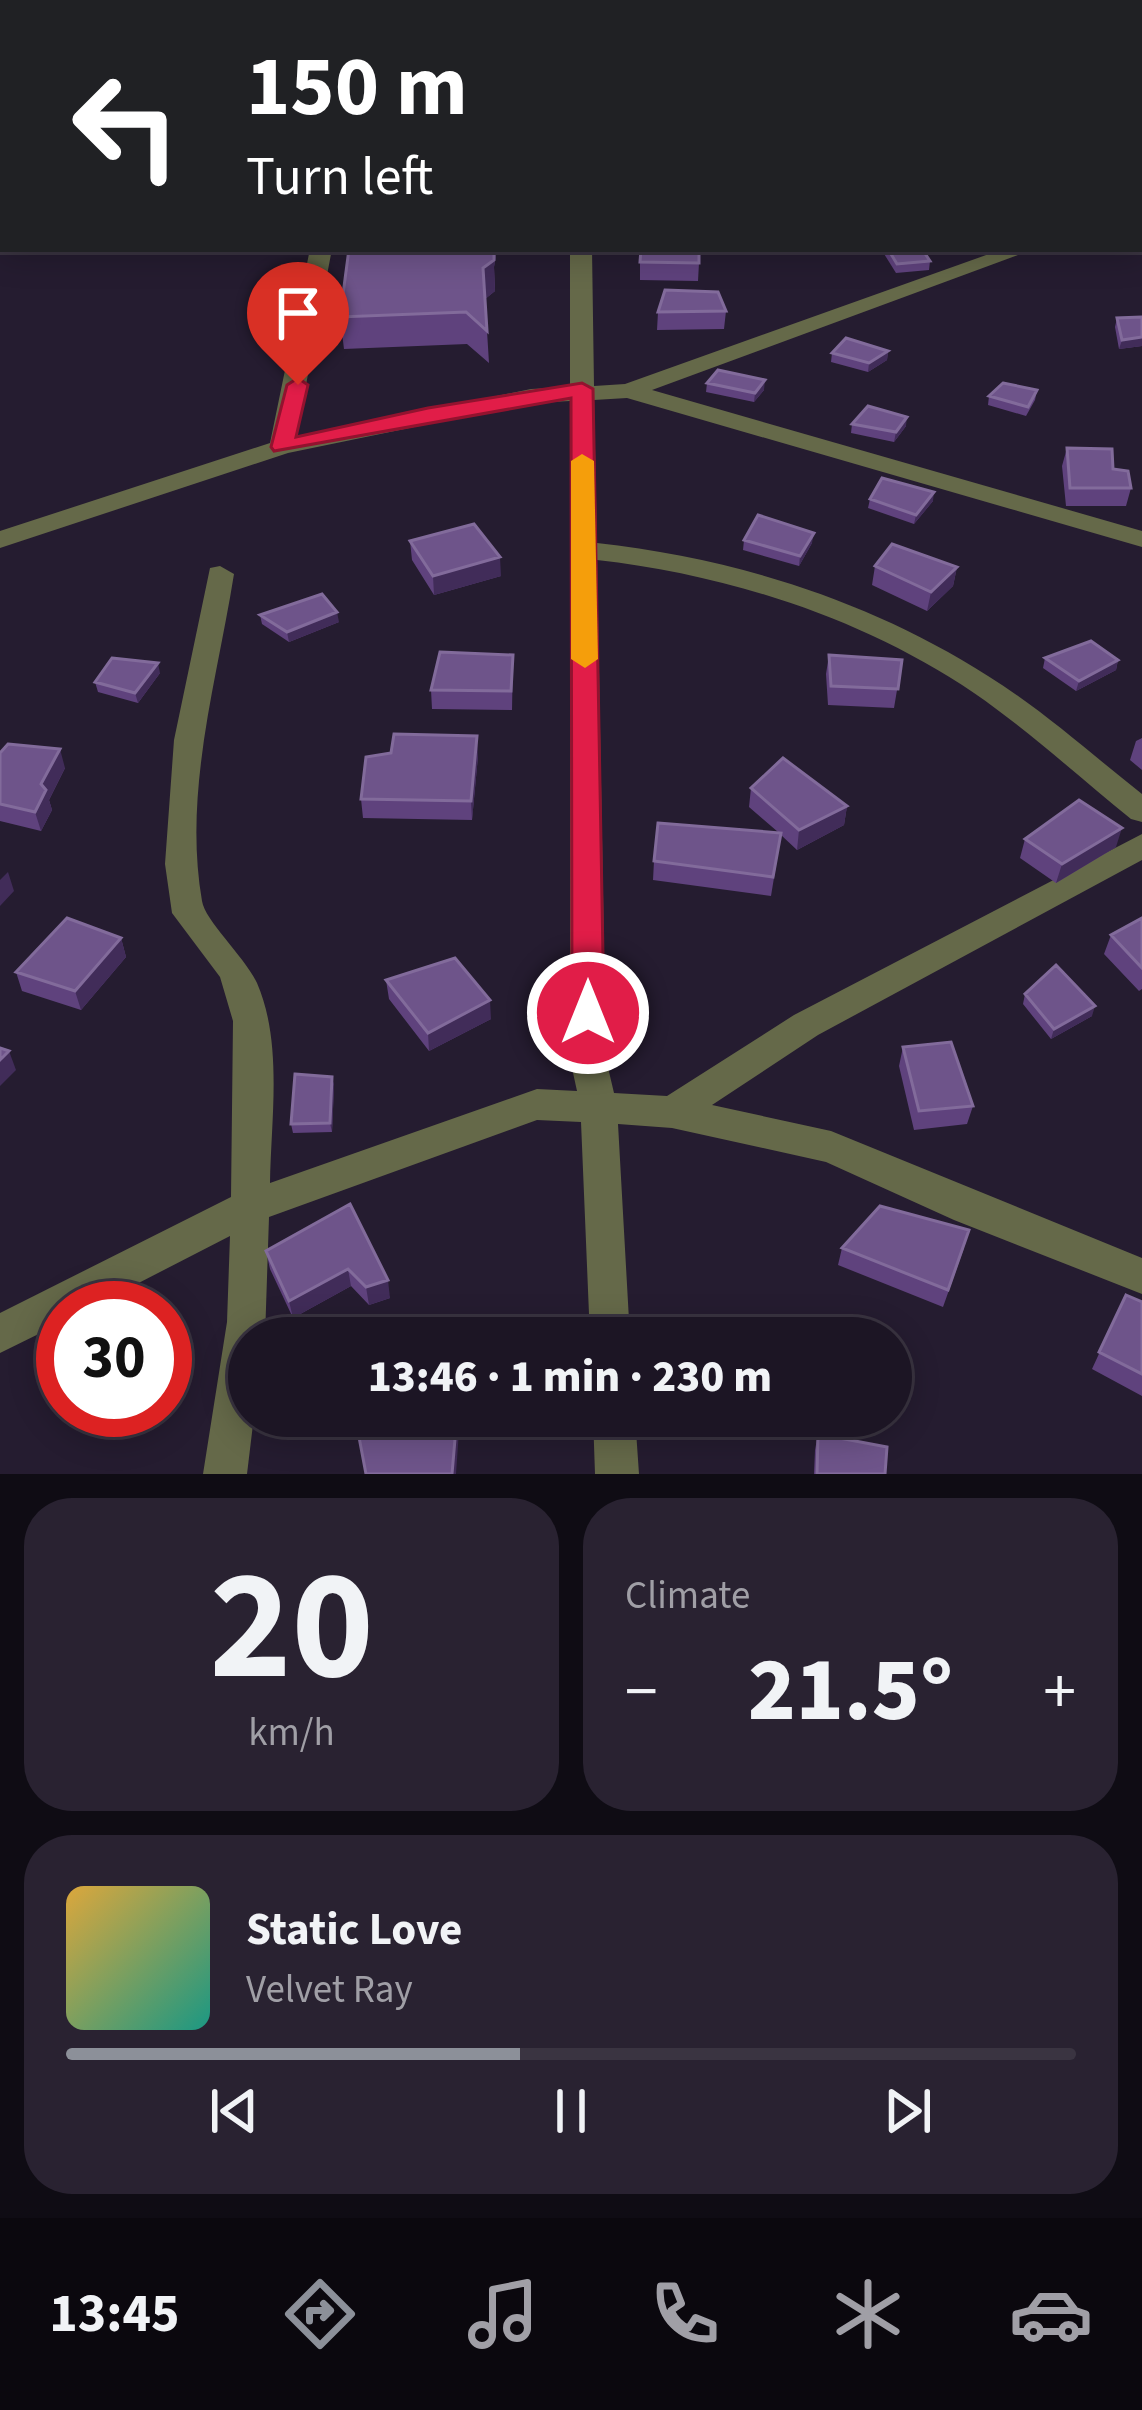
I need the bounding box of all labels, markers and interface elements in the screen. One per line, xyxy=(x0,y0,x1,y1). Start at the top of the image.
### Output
text: 150 m xyxy=(246,28,468,148)
icon: left xyxy=(48,48,204,204)
text: Turn left xyxy=(246,139,433,216)
pin xyxy=(247,262,349,385)
icon: arrive xyxy=(265,280,331,346)
position arrow xyxy=(525,950,651,1076)
speed limit sign: 30 xyxy=(36,1281,192,1437)
text: 13:46 · 1 min · 230 m xyxy=(368,1345,772,1409)
text: 20 xyxy=(209,1516,374,1738)
text: Climate xyxy=(625,1568,750,1624)
text: 21.5° xyxy=(748,1627,953,1755)
text: − xyxy=(625,1645,658,1739)
text: + xyxy=(1043,1645,1076,1739)
text: km/h xyxy=(248,1705,335,1761)
text: Static Love xyxy=(246,1898,462,1962)
text: Velvet Ray xyxy=(246,1962,413,2018)
icon: previous xyxy=(201,2078,267,2144)
icon: pause xyxy=(538,2078,604,2144)
icon: next xyxy=(875,2078,941,2144)
icon: directions xyxy=(278,2272,362,2356)
icon: music xyxy=(461,2272,545,2356)
icon: phone xyxy=(643,2272,727,2356)
icon: climate xyxy=(826,2272,910,2356)
icon: car xyxy=(1009,2272,1093,2356)
text: 13:45 xyxy=(49,2276,180,2353)

